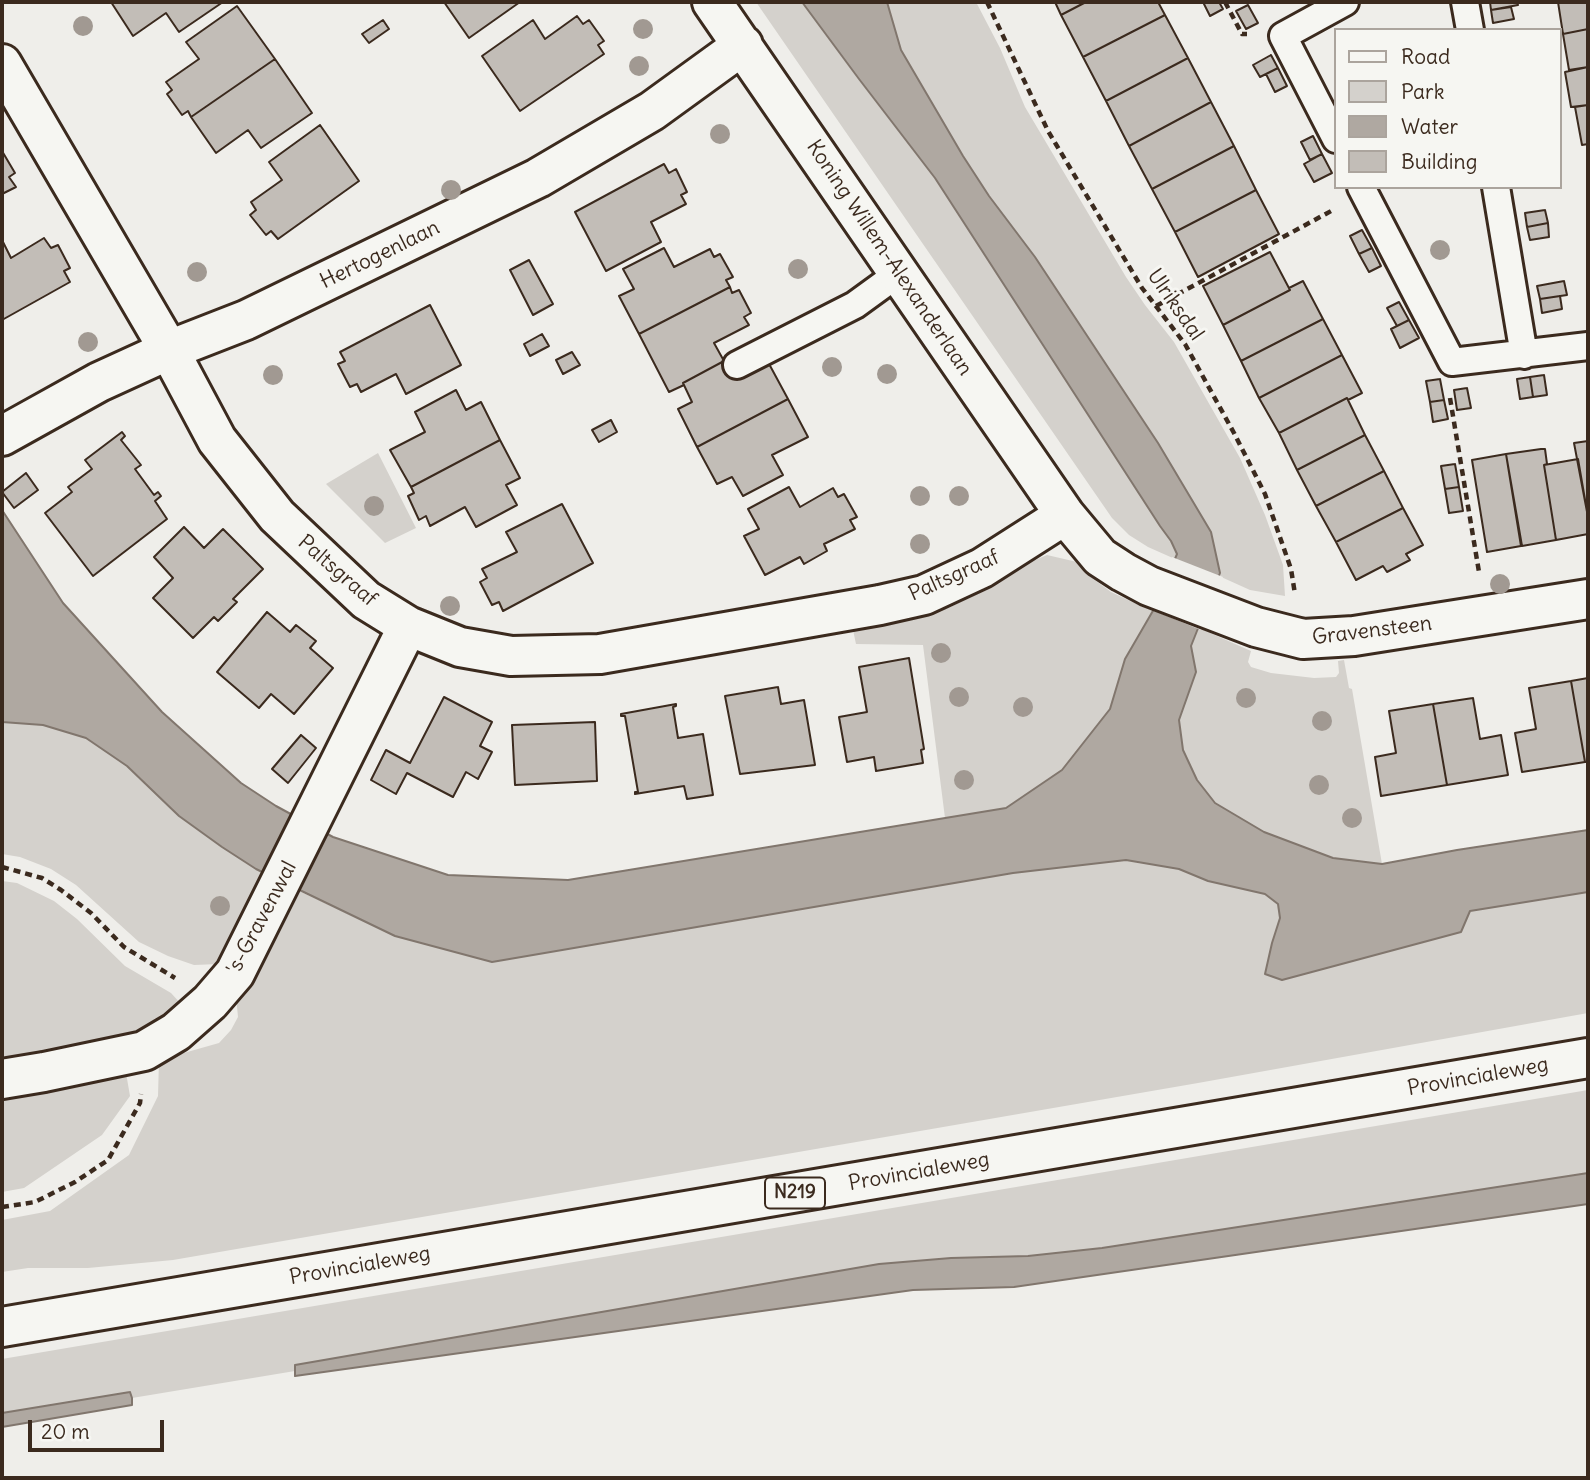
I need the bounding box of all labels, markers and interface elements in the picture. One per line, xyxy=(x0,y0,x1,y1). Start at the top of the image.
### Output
legend xyxy=(1334,28,1562,189)
text: Road xyxy=(1401,43,1450,70)
text: Park xyxy=(1401,78,1444,105)
text: Water xyxy=(1401,113,1458,140)
street label: Koning Willem-Alexanderlaan xyxy=(801,135,977,381)
text: Building xyxy=(1401,148,1477,175)
street label: Hertogenlaan xyxy=(316,215,444,295)
street label: Ulriksdal xyxy=(1141,264,1209,346)
street label: Paltsgraaf xyxy=(292,530,382,612)
street label: Paltsgraaf xyxy=(905,545,1003,607)
street label: Gravensteen xyxy=(1311,611,1433,651)
street label: 's-Gravenwal xyxy=(222,857,302,979)
street label: Provincialeweg xyxy=(1405,1052,1551,1102)
street label: Provincialeweg xyxy=(846,1147,992,1197)
road number: N219 xyxy=(765,1177,825,1208)
street label: Provincialeweg xyxy=(287,1241,433,1291)
scale bar xyxy=(32,1406,168,1450)
text: 20 m xyxy=(41,1418,90,1445)

